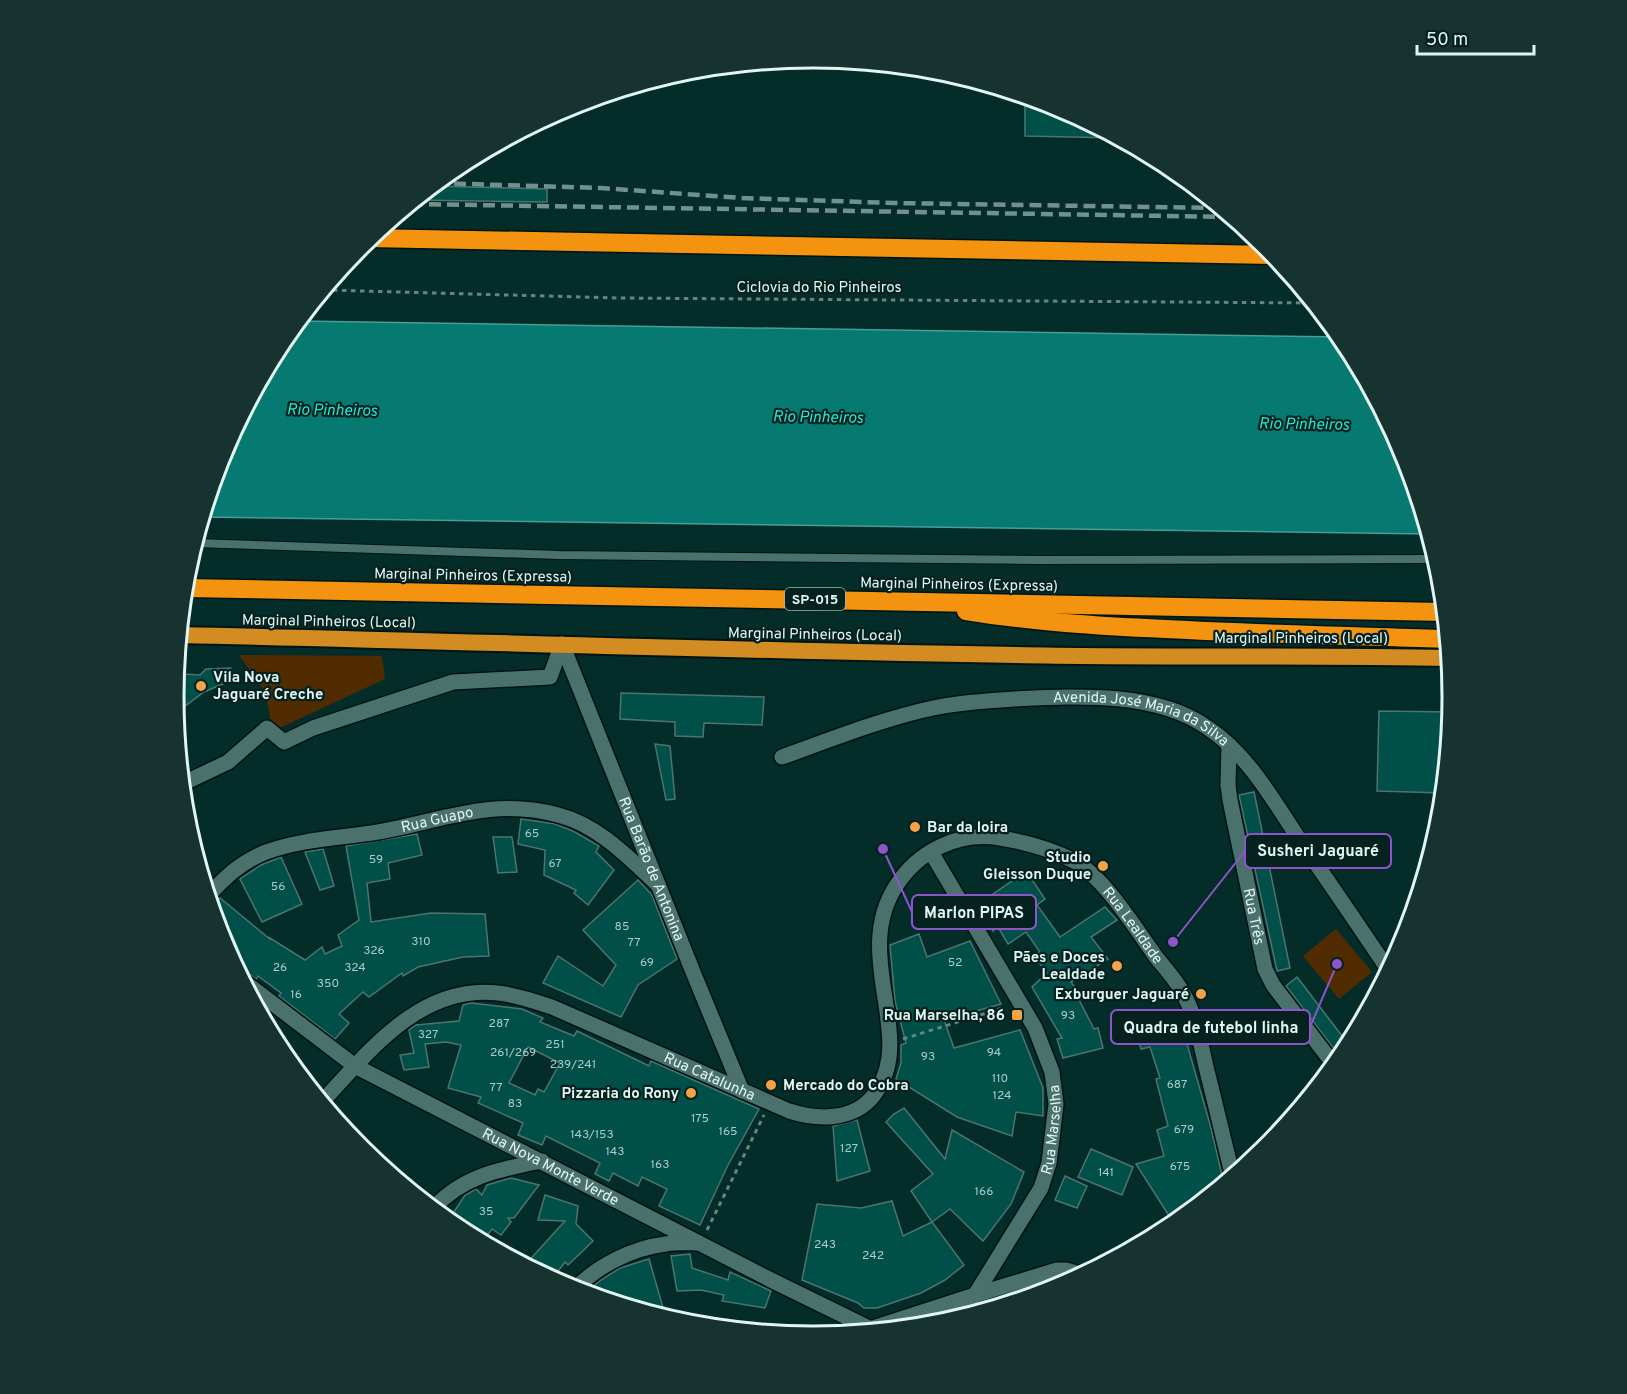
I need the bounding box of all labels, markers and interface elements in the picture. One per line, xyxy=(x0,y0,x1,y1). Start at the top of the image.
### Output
scale bar xyxy=(1417,18,1534,56)
text: 50 m xyxy=(1426,29,1468,52)
street label: Ciclovia do Rio Pinheiros xyxy=(736,279,902,298)
water label: Rio Pinheiros xyxy=(286,400,378,422)
water label: Rio Pinheiros xyxy=(772,407,864,429)
water label: Rio Pinheiros xyxy=(1258,414,1350,436)
street label: Marginal Pinheiros (Expressa) xyxy=(374,565,572,588)
street label: Marginal Pinheiros (Expressa) xyxy=(860,574,1058,597)
road number: SP-015 xyxy=(785,588,845,610)
street label: Marginal Pinheiros (Local) xyxy=(242,611,416,634)
street label: Marginal Pinheiros (Local) xyxy=(728,624,902,647)
street label: Marginal Pinheiros (Local) xyxy=(1214,630,1388,649)
place label: Vila Nova Jaguaré Creche xyxy=(213,669,323,705)
marker: Vila Nova Jaguaré Creche xyxy=(194,679,208,693)
street label: Avenida José Maria da Silva xyxy=(1053,689,1232,751)
street label: Rua Barão de Antonina xyxy=(613,794,688,944)
street label: Rua Guapo xyxy=(399,804,475,838)
place label: Bar da loira xyxy=(927,819,1008,838)
marker: Bar da loira xyxy=(908,820,922,834)
house number: 65 xyxy=(525,826,539,842)
callout: Susheri Jaguaré xyxy=(1245,834,1391,868)
text: Susheri Jaguaré xyxy=(1257,842,1379,862)
place label: Studio Gleisson Duque xyxy=(983,849,1091,885)
house number: 59 xyxy=(369,852,383,868)
house number: 67 xyxy=(548,856,562,872)
marker: Studio Gleisson Duque xyxy=(1096,859,1110,873)
house number: 56 xyxy=(271,879,285,895)
street label: Rua Lealdade xyxy=(1097,884,1166,969)
street label: Rua Três xyxy=(1237,887,1268,947)
callout: Marlon PIPAS xyxy=(912,895,1036,929)
text: Marlon PIPAS xyxy=(924,904,1024,924)
house number: 85 xyxy=(615,919,629,935)
house number: 310 xyxy=(411,934,431,950)
house number: 77 xyxy=(628,935,640,951)
house number: 326 xyxy=(363,943,385,959)
place label: Pães e Doces Lealdade xyxy=(1013,949,1105,985)
house number: 69 xyxy=(640,955,654,971)
house number: 52 xyxy=(948,955,962,971)
marker: Pães e Doces Lealdade xyxy=(1110,959,1124,973)
house number: 26 xyxy=(273,960,287,976)
house number: 324 xyxy=(344,960,366,976)
house number: 350 xyxy=(317,976,339,992)
place label: Exburguer Jaguaré xyxy=(1055,986,1189,1005)
house number: 16 xyxy=(290,987,302,1003)
marker: Exburguer Jaguaré xyxy=(1194,987,1208,1001)
place label: Rua Marselha, 86 xyxy=(884,1007,1005,1026)
marker: Rua Marselha, 86 xyxy=(1010,1008,1024,1022)
house number: 93 xyxy=(1061,1008,1075,1024)
callout: Quadra de futebol linha xyxy=(1111,1010,1310,1044)
house number: 287 xyxy=(489,1016,509,1032)
text: Quadra de futebol linha xyxy=(1124,1019,1298,1039)
house number: 327 xyxy=(418,1027,438,1043)
house number: 251 xyxy=(545,1037,565,1053)
house number: 261/269 xyxy=(490,1045,536,1061)
house number: 94 xyxy=(987,1045,1001,1061)
street label: Rua Catalunha xyxy=(660,1049,758,1106)
house number: 93 xyxy=(921,1049,935,1065)
house number: 239/241 xyxy=(550,1057,596,1073)
house number: 110 xyxy=(992,1071,1008,1087)
place label: Mercado do Cobra xyxy=(783,1077,909,1096)
house number: 687 xyxy=(1167,1077,1187,1093)
marker: Mercado do Cobra xyxy=(764,1078,778,1092)
house number: 77 xyxy=(490,1080,502,1096)
street label: Rua Marselha xyxy=(1038,1084,1067,1178)
place label: Pizzaria do Rony xyxy=(561,1085,679,1104)
marker: Pizzaria do Rony xyxy=(684,1086,698,1100)
house number: 124 xyxy=(992,1088,1012,1104)
house number: 83 xyxy=(508,1096,522,1112)
house number: 175 xyxy=(691,1111,709,1127)
house number: 679 xyxy=(1174,1122,1194,1138)
house number: 165 xyxy=(718,1124,738,1140)
street label: Rua Nova Monte Verde xyxy=(478,1125,622,1211)
house number: 143/153 xyxy=(570,1127,614,1143)
house number: 127 xyxy=(840,1141,858,1157)
house number: 143 xyxy=(606,1144,624,1160)
house number: 163 xyxy=(651,1157,669,1173)
house number: 675 xyxy=(1170,1159,1190,1175)
house number: 141 xyxy=(1098,1165,1114,1181)
house number: 166 xyxy=(975,1184,993,1200)
house number: 35 xyxy=(479,1204,493,1220)
house number: 243 xyxy=(814,1237,836,1253)
house number: 242 xyxy=(862,1248,884,1264)

